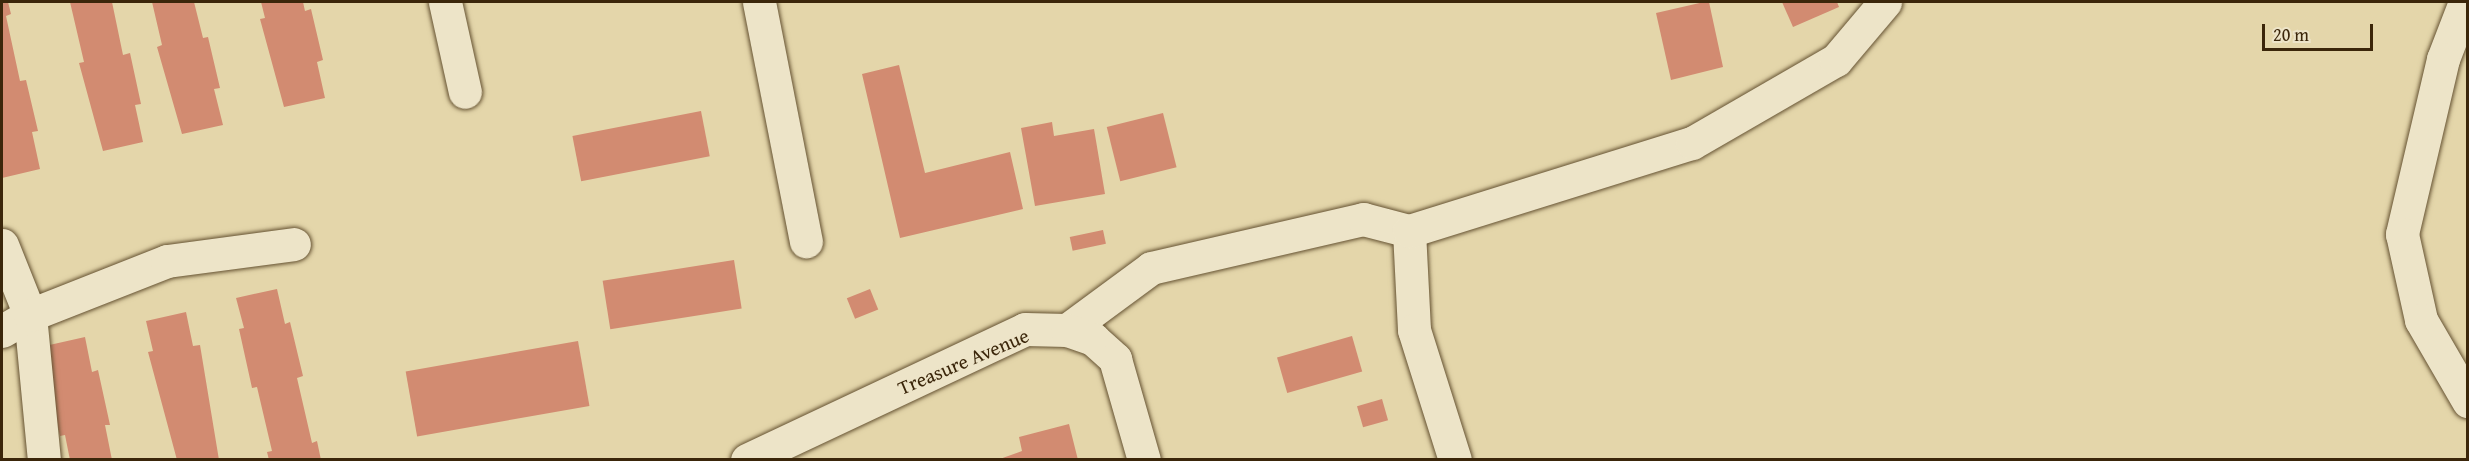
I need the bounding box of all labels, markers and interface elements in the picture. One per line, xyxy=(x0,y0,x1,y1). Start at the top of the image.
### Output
scale bar xyxy=(2265,12,2376,50)
text: 20 m xyxy=(2273,21,2309,48)
street label: Treasure Avenue xyxy=(894,323,1032,399)

